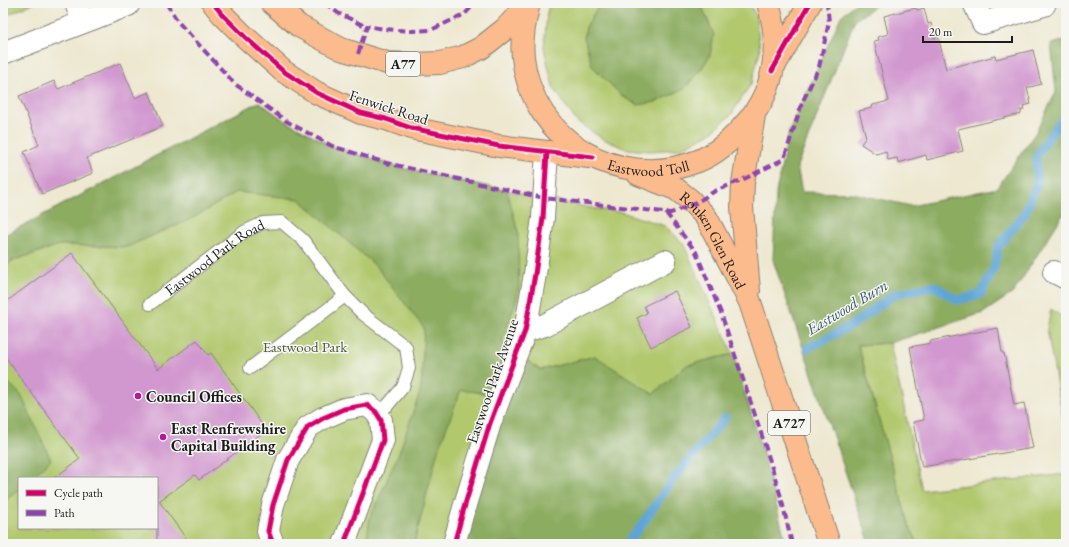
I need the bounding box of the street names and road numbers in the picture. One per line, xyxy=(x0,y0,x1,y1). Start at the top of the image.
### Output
road number: A77 xyxy=(386,52,420,76)
street label: Fenwick Road xyxy=(347,85,431,129)
street label: Eastwood Toll xyxy=(605,154,692,180)
street label: Rouken Glen Road xyxy=(676,186,751,292)
street label: Eastwood Park Road xyxy=(160,214,268,299)
street label: Eastwood Park Avenue xyxy=(462,316,522,446)
road number: A727 xyxy=(768,411,810,435)

